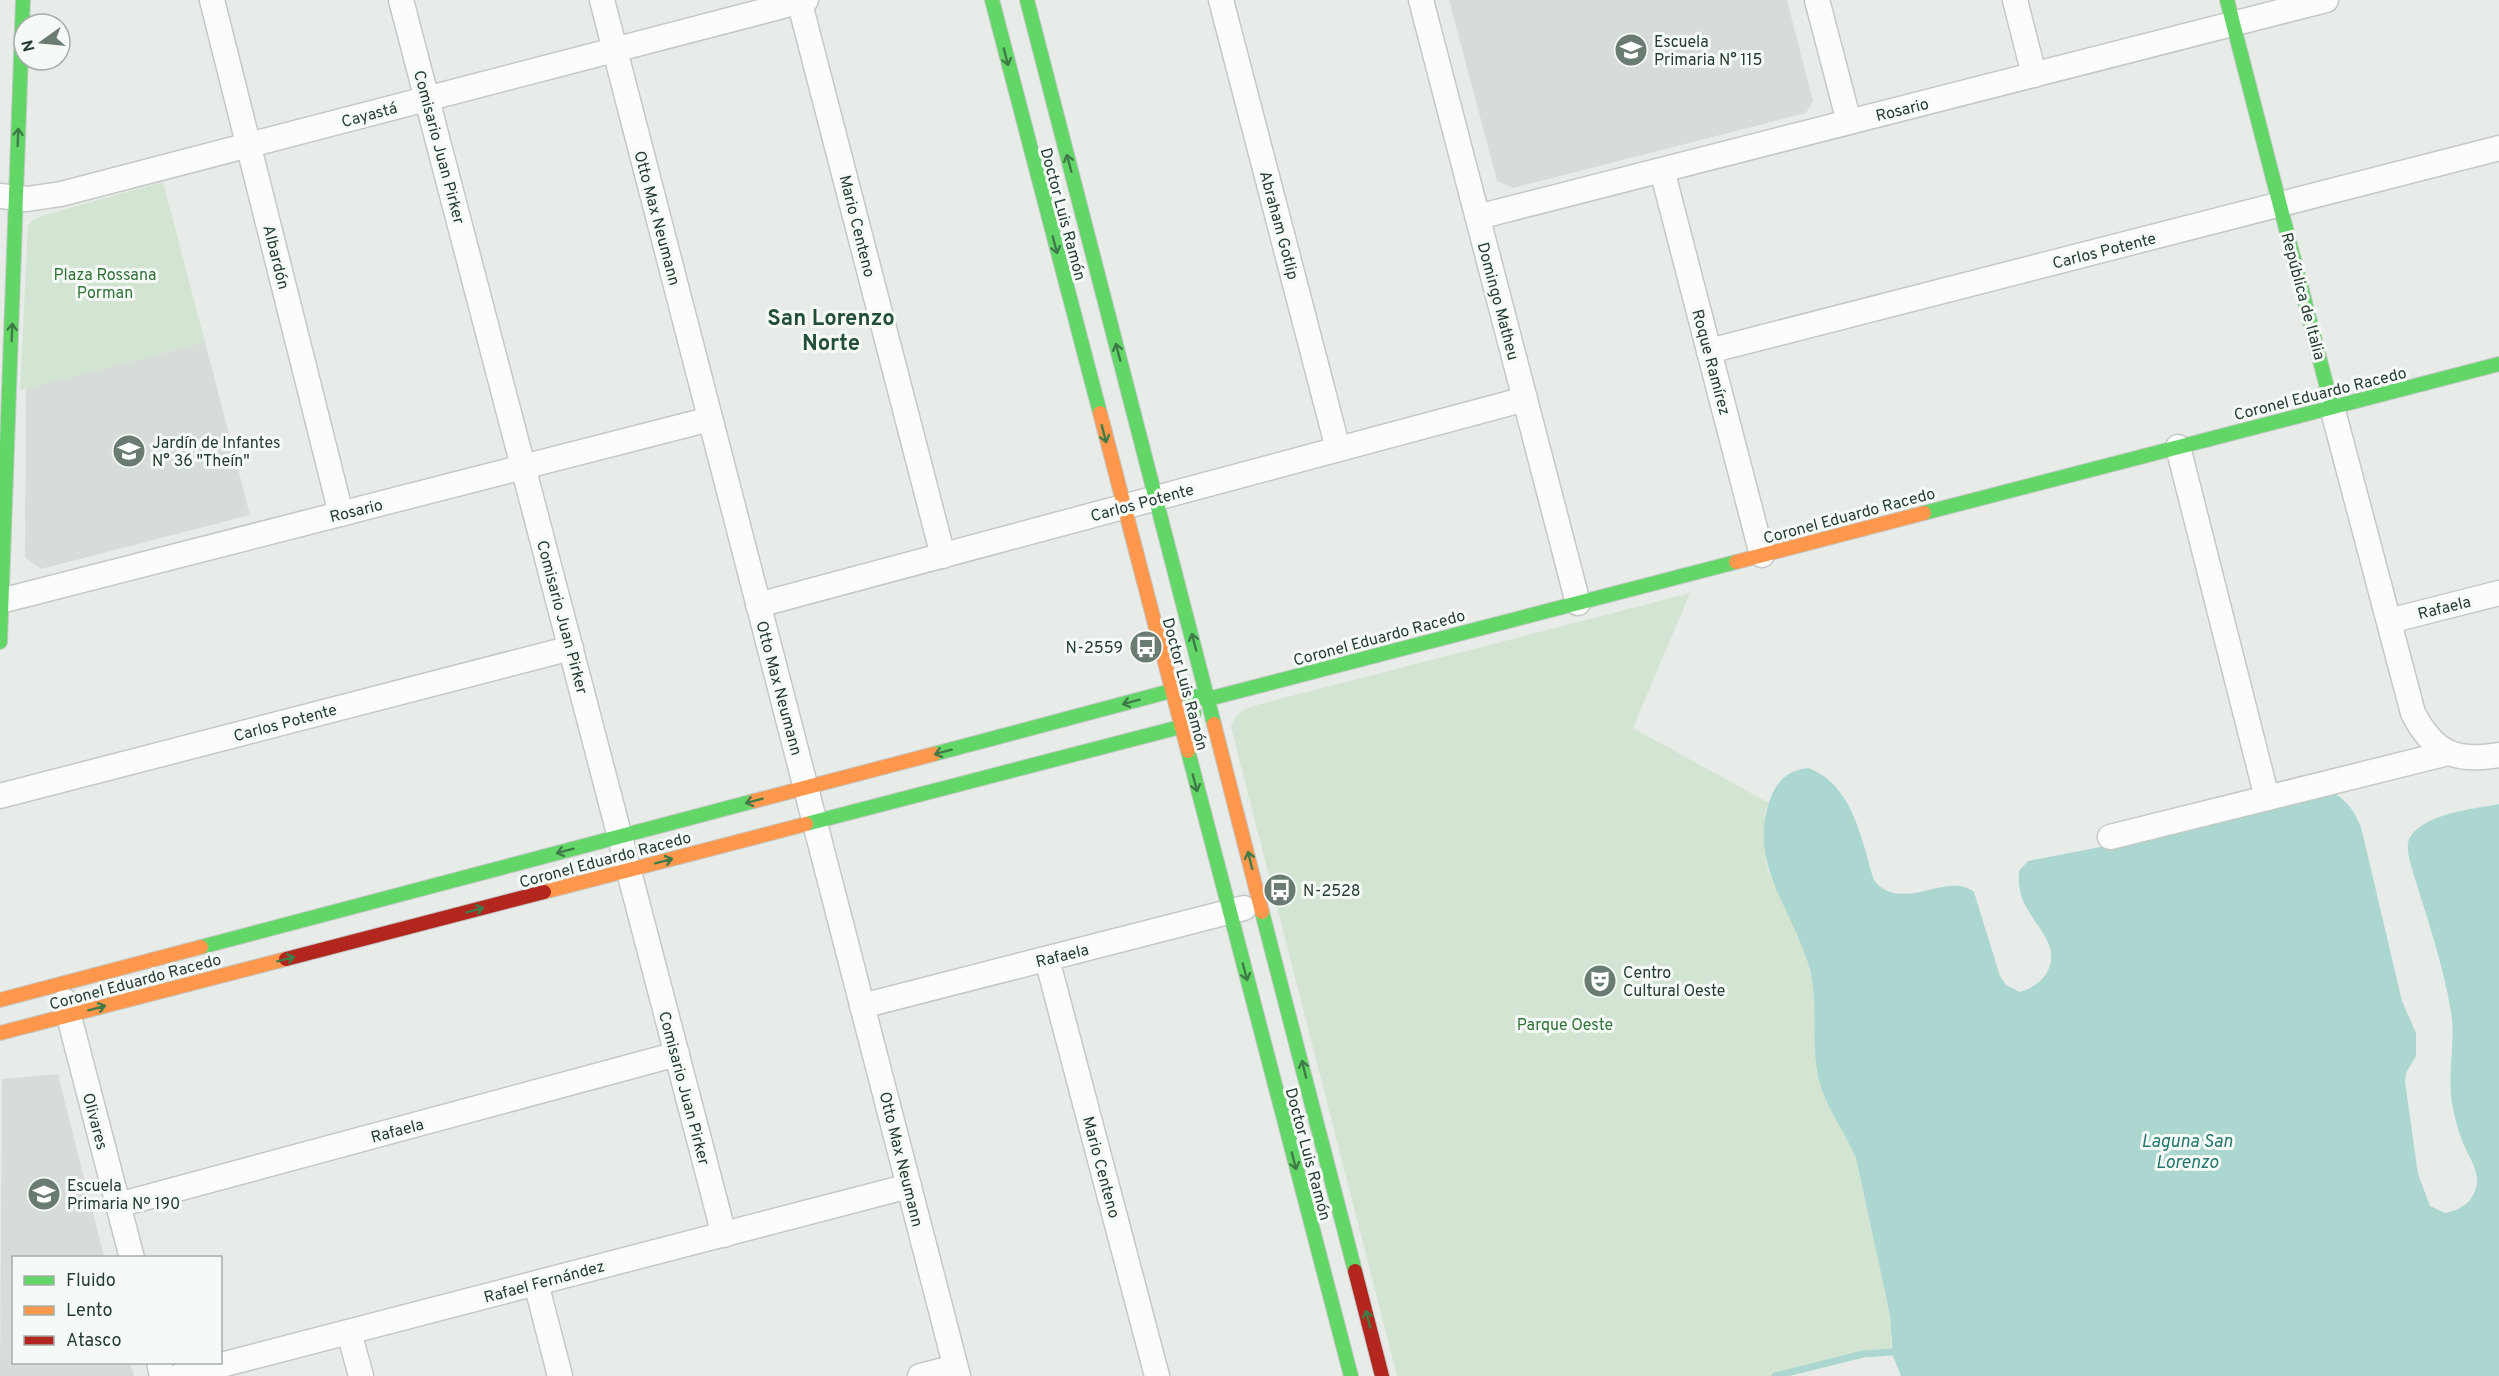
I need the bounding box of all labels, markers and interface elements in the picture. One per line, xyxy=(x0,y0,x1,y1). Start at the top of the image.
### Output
north arrow xyxy=(12,12,72,72)
school or university icon: Escuela Primaria N° 115 xyxy=(1613,32,1649,68)
place label: Escuela Primaria N° 115 xyxy=(1654,33,1762,71)
text: N xyxy=(18,37,41,54)
one-way arrow xyxy=(1001,47,1013,66)
street label: Comisario Juan Pirker xyxy=(408,68,468,227)
street label: Rosario xyxy=(1874,95,1931,127)
street label: Cayastá xyxy=(339,99,400,133)
one-way arrow xyxy=(12,127,24,147)
street label: Doctor Luis Ramón xyxy=(1035,146,1089,283)
street label: Otto Max Neumann xyxy=(628,149,684,288)
one-way arrow xyxy=(1063,154,1075,173)
street label: Abraham Gotlip xyxy=(1254,169,1302,282)
street label: Mario Centeno xyxy=(834,173,878,280)
street label: Albardón xyxy=(257,223,293,292)
street label: Carlos Potente xyxy=(2051,229,2158,274)
street label: República de Italia xyxy=(2275,231,2329,362)
one-way arrow xyxy=(1050,236,1061,255)
street label: Domingo Matheu xyxy=(1472,240,1522,363)
park label: Plaza Rossana Porman xyxy=(54,266,156,304)
district label: San Lorenzo Norte xyxy=(767,306,895,358)
street label: Roque Ramírez xyxy=(1686,307,1734,418)
one-way arrow xyxy=(6,322,17,342)
one-way arrow xyxy=(1112,343,1124,362)
street label: Coronel Eduardo Racedo xyxy=(2232,364,2409,426)
one-way arrow xyxy=(1099,424,1110,443)
school or university icon: Jardín de Infantes N° 36 "Theín" xyxy=(111,433,147,469)
place label: Jardín de Infantes N° 36 "Theín" xyxy=(152,434,280,472)
street label: Carlos Potente xyxy=(1089,481,1196,527)
street label: Coronel Eduardo Racedo xyxy=(1761,484,1938,550)
street label: Rosario xyxy=(328,496,385,528)
street label: Comisario Juan Pirker xyxy=(531,538,591,697)
street label: Rafaela xyxy=(2416,593,2473,625)
street label: Coronel Eduardo Racedo xyxy=(1291,606,1468,672)
street label: Doctor Luis Ramón xyxy=(1157,616,1211,753)
street label: Otto Max Neumann xyxy=(750,619,806,758)
bus stop icon: N-2559 xyxy=(1128,629,1164,665)
one-way arrow xyxy=(1187,633,1199,652)
place label: N-2559 xyxy=(1066,639,1123,659)
one-way arrow xyxy=(1122,696,1141,708)
street label: Carlos Potente xyxy=(232,701,339,747)
one-way arrow xyxy=(933,746,952,758)
one-way arrow xyxy=(1190,774,1201,793)
one-way arrow xyxy=(745,796,764,808)
street label: Coronel Eduardo Racedo xyxy=(517,828,694,894)
one-way arrow xyxy=(556,846,575,857)
one-way arrow xyxy=(1244,851,1255,870)
one-way arrow xyxy=(654,854,673,866)
bus stop icon: N-2528 xyxy=(1262,872,1298,908)
place label: N-2528 xyxy=(1303,882,1361,902)
one-way arrow xyxy=(465,903,484,915)
street label: Rafaela xyxy=(1034,941,1091,973)
street label: Coronel Eduardo Racedo xyxy=(47,950,224,1016)
one-way arrow xyxy=(276,952,295,964)
one-way arrow xyxy=(1239,962,1251,981)
theatre icon: Centro Cultural Oeste xyxy=(1582,963,1618,999)
place label: Centro Cultural Oeste xyxy=(1623,964,1725,1002)
one-way arrow xyxy=(88,1001,107,1013)
street label: Comisario Juan Pirker xyxy=(653,1009,713,1168)
park label: Parque Oeste xyxy=(1517,1016,1613,1036)
one-way arrow xyxy=(1297,1060,1309,1079)
street label: Doctor Luis Ramón xyxy=(1280,1086,1334,1223)
street label: Otto Max Neumann xyxy=(874,1090,927,1229)
street label: Olivares xyxy=(77,1091,111,1152)
street label: Mario Centeno xyxy=(1077,1114,1123,1221)
street label: Rafaela xyxy=(369,1115,426,1149)
water label: Laguna San Lorenzo xyxy=(2141,1131,2233,1175)
one-way arrow xyxy=(1289,1151,1300,1170)
school or university icon: Escuela Primaria Nº 190 xyxy=(26,1176,62,1212)
place label: Escuela Primaria Nº 190 xyxy=(67,1177,180,1215)
legend xyxy=(12,1256,222,1364)
street label: Rafael Fernández xyxy=(482,1257,607,1309)
text: Fluido xyxy=(66,1270,116,1293)
text: Lento xyxy=(66,1300,112,1323)
one-way arrow xyxy=(1362,1310,1373,1329)
text: Atasco xyxy=(66,1330,122,1353)

